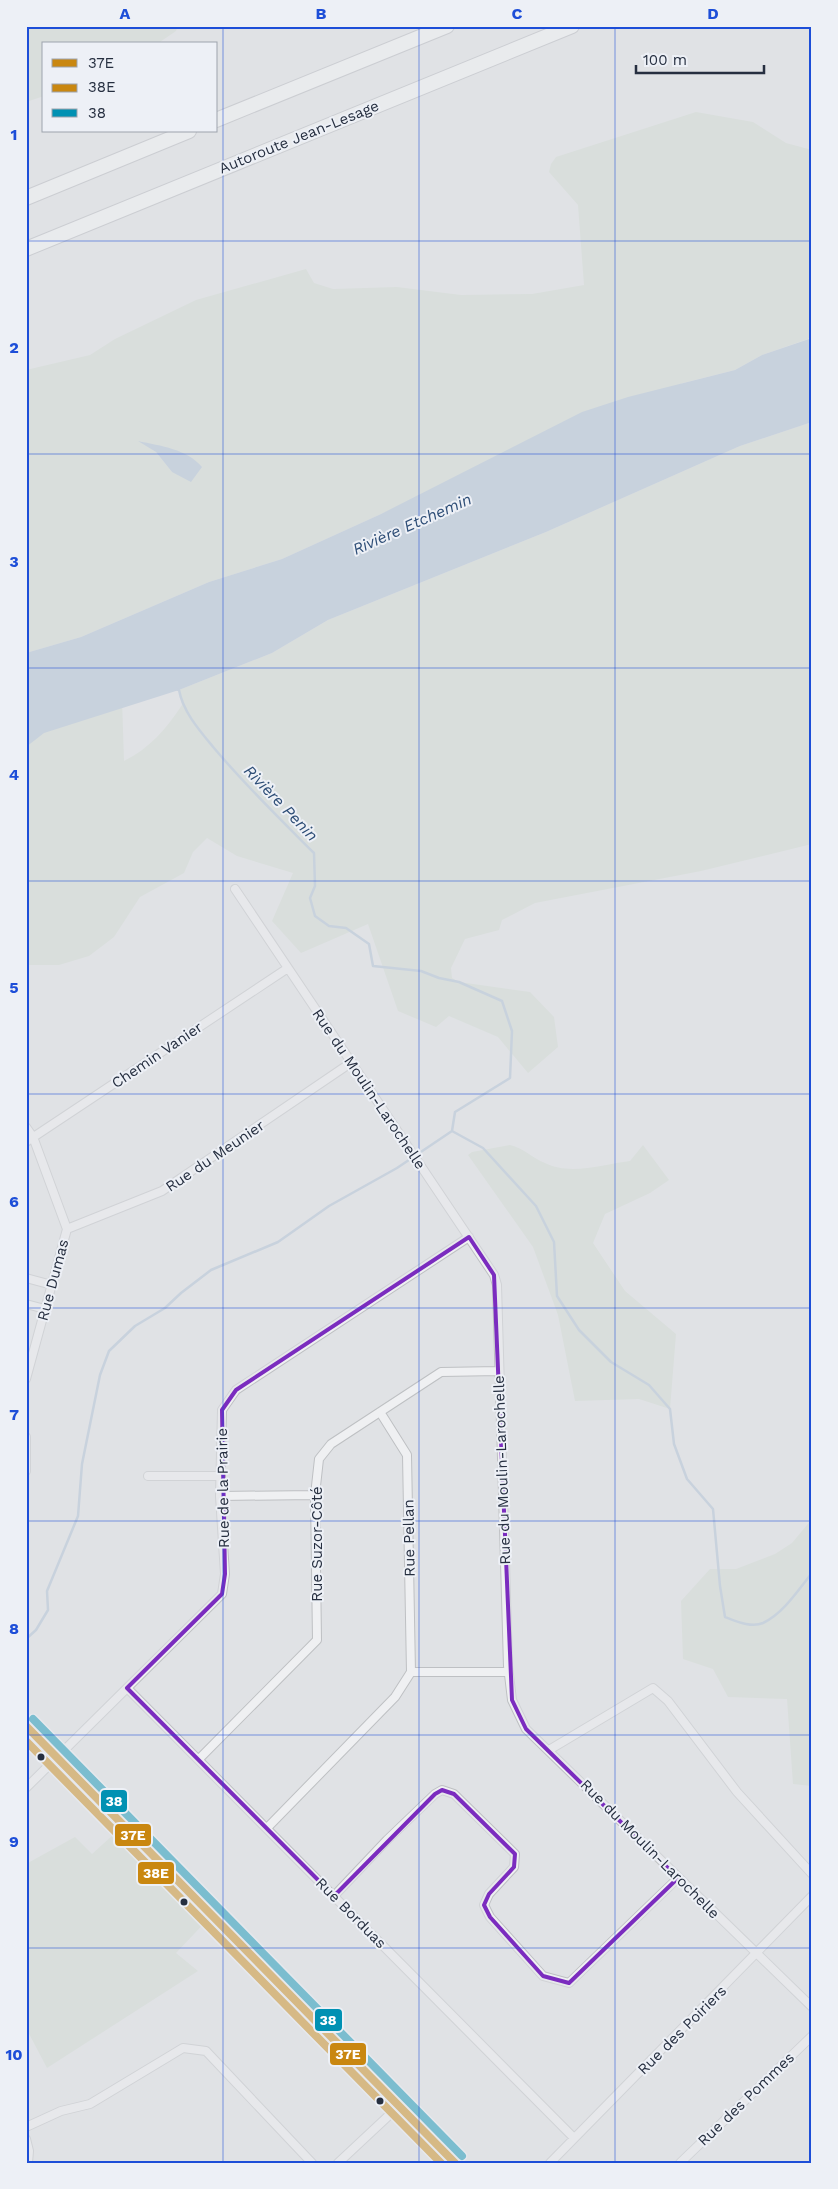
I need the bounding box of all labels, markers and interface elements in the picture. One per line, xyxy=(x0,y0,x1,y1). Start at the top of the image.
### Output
text: A xyxy=(120,4,131,23)
text: B xyxy=(316,4,327,23)
text: C xyxy=(512,4,523,23)
text: D xyxy=(707,4,719,23)
legend xyxy=(42,42,218,132)
scale bar xyxy=(636,42,763,74)
text: 100 m xyxy=(643,51,687,69)
text: 37E xyxy=(88,54,114,72)
text: 38E xyxy=(88,78,116,96)
street label: Autoroute Jean-Lesage xyxy=(216,97,382,177)
text: 38 xyxy=(88,104,106,122)
text: 1 xyxy=(11,125,17,144)
text: 2 xyxy=(9,338,19,357)
water label: Rivière Etchemin xyxy=(350,489,474,559)
text: 3 xyxy=(9,552,19,571)
water label: Rivière Penin xyxy=(240,761,322,845)
text: 4 xyxy=(9,765,19,784)
text: 5 xyxy=(9,978,19,997)
street label: Rue du Moulin-Larochelle xyxy=(309,1005,429,1173)
street label: Chemin Vanier xyxy=(108,1018,206,1092)
street label: Rue du Meunier xyxy=(162,1116,268,1196)
text: 6 xyxy=(9,1192,19,1211)
street label: Rue Dumas xyxy=(33,1237,73,1323)
street label: Rue du Moulin-Larochelle xyxy=(490,1375,514,1565)
text: 7 xyxy=(9,1405,19,1424)
street label: Rue de la Prairie xyxy=(213,1428,233,1548)
street label: Rue Suzor-Côté xyxy=(308,1486,326,1602)
street label: Rue Pellan xyxy=(399,1499,419,1577)
text: 8 xyxy=(9,1619,19,1638)
unlabelled marker xyxy=(36,1752,46,1762)
street label: Rue du Moulin-Larochelle xyxy=(577,1776,723,1922)
line badge: 38 xyxy=(100,1789,128,1813)
text: 38 xyxy=(105,1793,123,1809)
line badge: 37E xyxy=(114,1823,152,1847)
text: 37E xyxy=(120,1827,146,1843)
text: 9 xyxy=(9,1832,19,1851)
line badge: 38E xyxy=(137,1861,175,1885)
text: 38E xyxy=(143,1865,169,1881)
street label: Rue Borduas xyxy=(312,1874,390,1952)
unlabelled marker xyxy=(179,1897,189,1907)
street label: Rue des Poiriers xyxy=(634,1982,730,2078)
line badge: 38 xyxy=(314,2008,343,2032)
text: 38 xyxy=(319,2012,337,2028)
line badge: 37E xyxy=(329,2042,367,2066)
text: 10 xyxy=(5,2045,23,2064)
text: 37E xyxy=(335,2046,361,2062)
street label: Rue des Pommes xyxy=(694,2048,798,2150)
unlabelled marker xyxy=(375,2096,385,2106)

